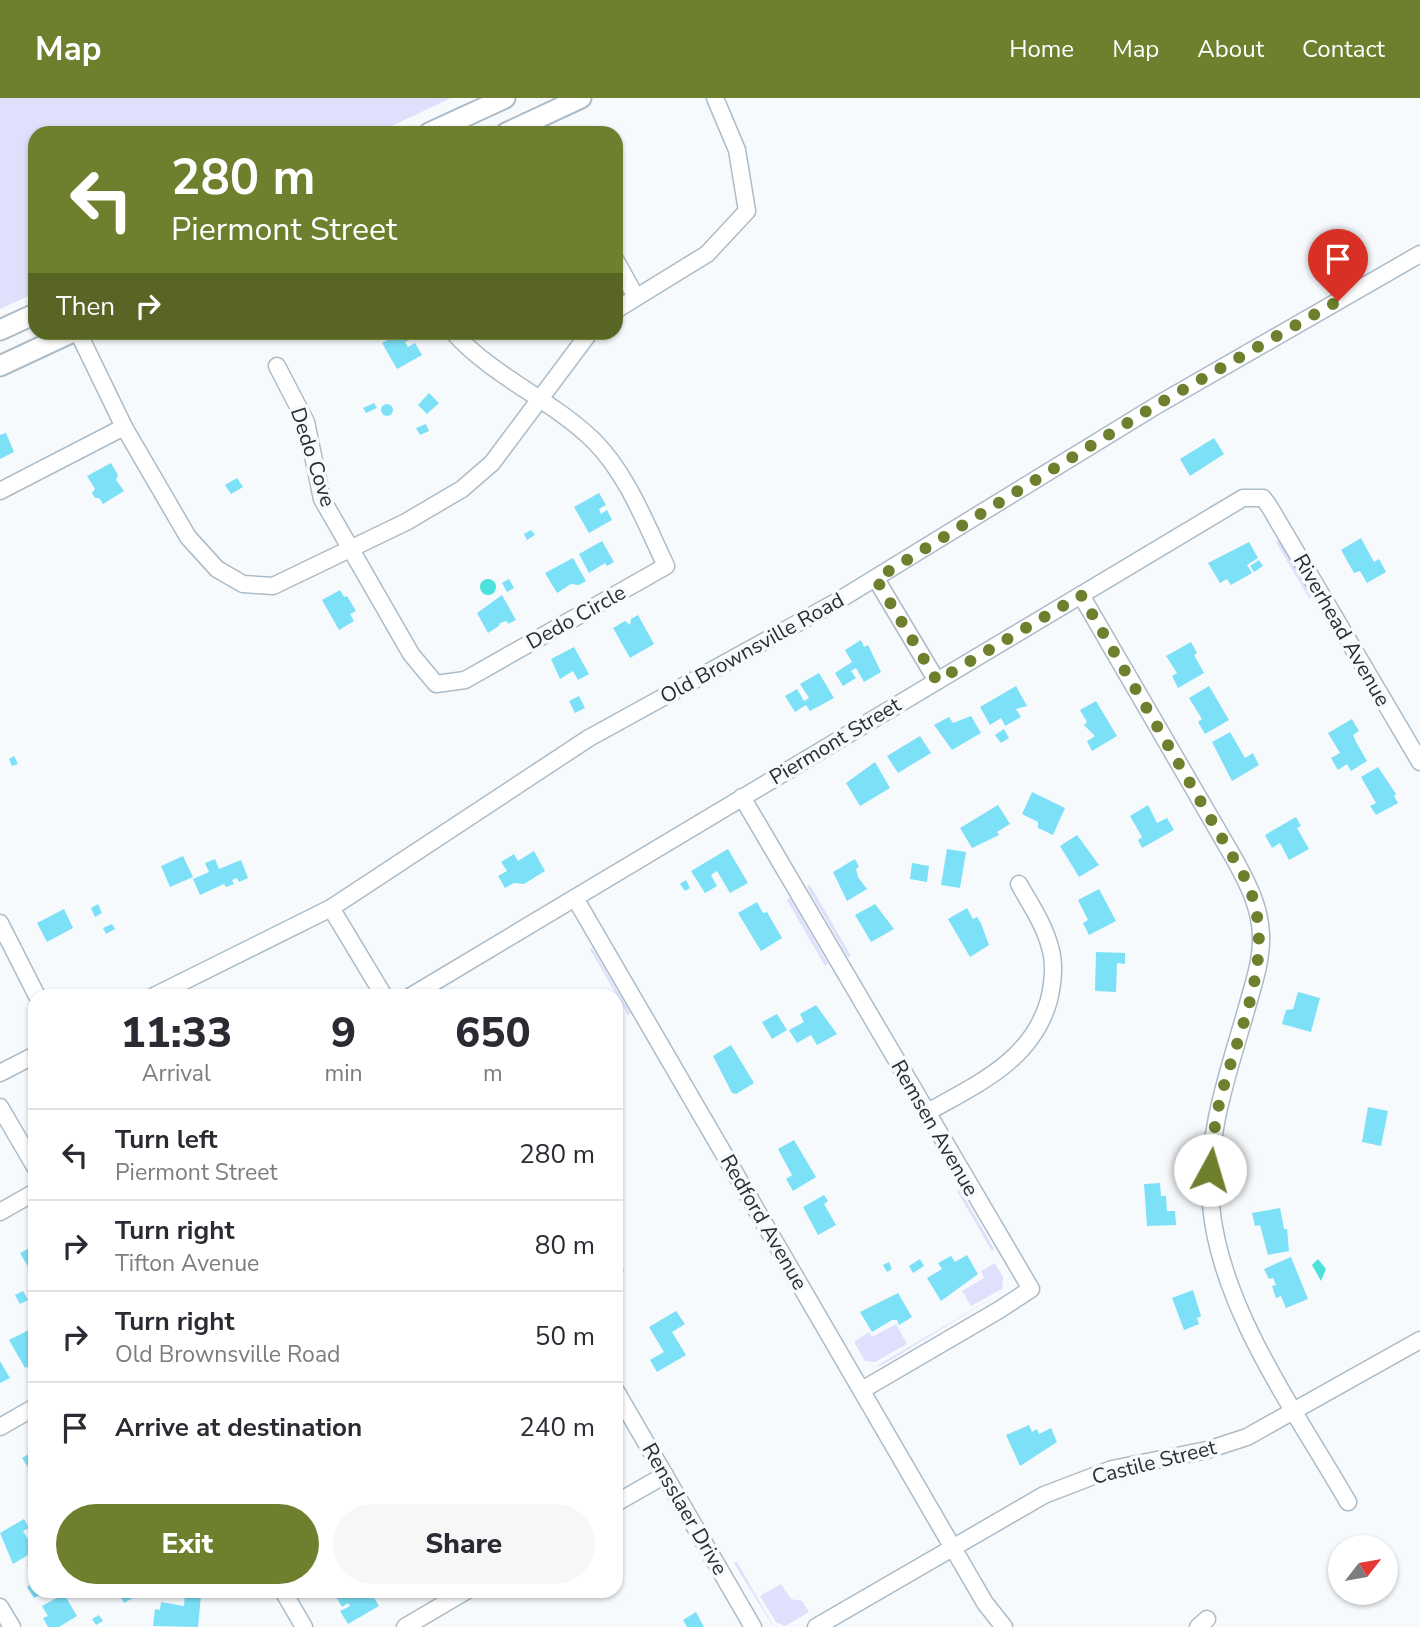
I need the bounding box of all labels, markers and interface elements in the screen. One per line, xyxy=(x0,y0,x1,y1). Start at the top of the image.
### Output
text: Map xyxy=(35,27,102,72)
text: Home xyxy=(1009,33,1074,65)
text: Map xyxy=(1112,33,1159,65)
text: About xyxy=(1197,33,1264,65)
text: Contact xyxy=(1302,33,1385,65)
text: 280 m xyxy=(171,144,315,211)
icon: left xyxy=(56,154,147,245)
text: Piermont Street xyxy=(171,208,397,251)
pin xyxy=(1308,229,1368,301)
icon: arrive xyxy=(1319,240,1357,278)
icon: right xyxy=(129,287,167,325)
text: Then xyxy=(56,289,115,324)
street label: Dedo Cove xyxy=(284,404,342,510)
street label: Riverhead Avenue xyxy=(1287,549,1397,711)
street label: Dedo Circle xyxy=(521,578,631,656)
street label: Old Brownsville Road xyxy=(655,586,849,710)
street label: Piermont Street xyxy=(764,690,906,791)
text: 11:33 xyxy=(120,1005,232,1062)
text: 9 xyxy=(331,1005,356,1062)
text: 650 xyxy=(455,1005,531,1062)
street label: Remsen Avenue xyxy=(885,1055,985,1201)
text: Arrival xyxy=(142,1058,211,1089)
text: min xyxy=(325,1058,363,1089)
text: m xyxy=(483,1058,503,1089)
text: Turn left xyxy=(115,1122,218,1157)
position arrow xyxy=(1173,1133,1247,1207)
icon: left xyxy=(56,1136,94,1174)
text: 280 m xyxy=(519,1137,595,1172)
street label: Redford Avenue xyxy=(714,1149,814,1295)
text: Piermont Street xyxy=(115,1157,278,1188)
text: Turn right xyxy=(115,1213,234,1248)
icon: right xyxy=(56,1227,94,1265)
text: 80 m xyxy=(535,1228,595,1263)
text: Tifton Avenue xyxy=(115,1248,259,1279)
text: Turn right xyxy=(115,1304,234,1339)
icon: right xyxy=(56,1318,94,1356)
text: 50 m xyxy=(535,1319,595,1354)
text: Old Brownsville Road xyxy=(115,1339,341,1370)
icon: arrive xyxy=(56,1409,94,1447)
text: Arrive at destination xyxy=(115,1410,362,1445)
text: 240 m xyxy=(519,1410,595,1445)
street label: Castile Street xyxy=(1089,1433,1220,1491)
street label: Rensslaer Drive xyxy=(636,1438,734,1580)
button: Exit xyxy=(56,1504,319,1584)
button: Share xyxy=(333,1504,595,1584)
north arrow xyxy=(1328,1535,1398,1605)
map controls xyxy=(1328,1535,1398,1605)

